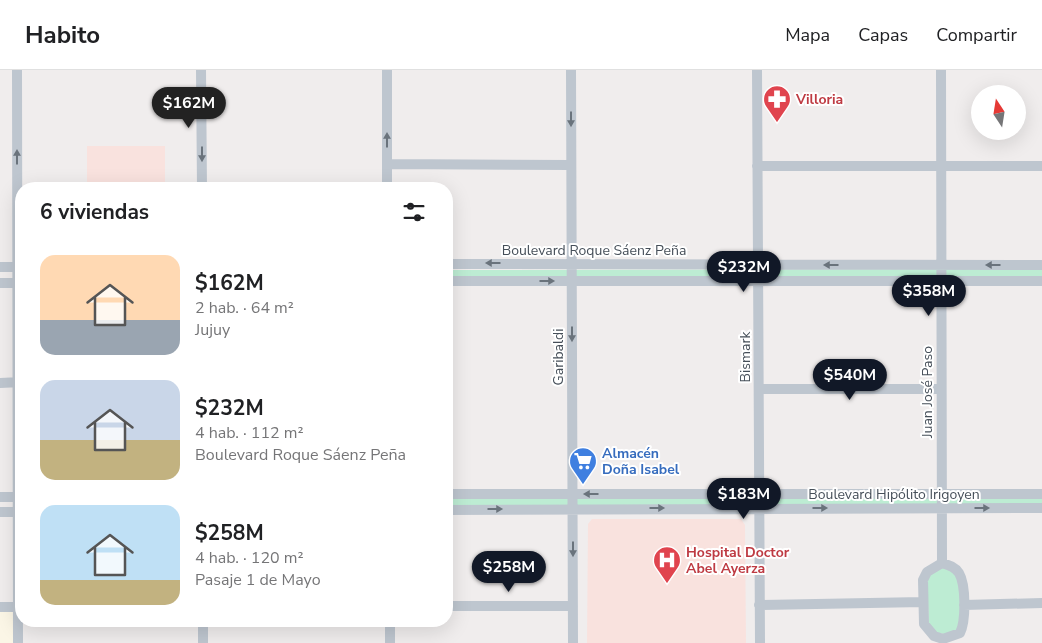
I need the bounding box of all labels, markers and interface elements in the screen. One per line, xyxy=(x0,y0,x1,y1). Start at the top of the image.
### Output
text: Habito xyxy=(25,19,100,51)
text: Mapa xyxy=(785,23,830,47)
text: Capas xyxy=(858,23,908,47)
text: Compartir xyxy=(936,23,1017,47)
pharmacy icon: Villoria xyxy=(762,84,792,123)
north arrow xyxy=(971,85,1026,140)
map controls xyxy=(971,85,1026,140)
pin: $162M xyxy=(154,87,224,129)
place label: Villoria xyxy=(795,90,843,109)
text: $162M xyxy=(163,92,215,114)
one-way arrow xyxy=(567,111,575,127)
one-way arrow xyxy=(383,132,391,148)
one-way arrow xyxy=(198,146,206,162)
one-way arrow xyxy=(13,149,21,165)
text: 6 viviendas xyxy=(40,198,149,226)
icon: filters xyxy=(400,198,428,226)
street label: Boulevard Roque Sáenz Peña xyxy=(502,241,686,260)
pin: $232M xyxy=(709,250,779,293)
text: $232M xyxy=(718,256,770,278)
one-way arrow xyxy=(485,259,501,267)
one-way arrow xyxy=(823,260,839,268)
one-way arrow xyxy=(985,261,1001,269)
text: $162M xyxy=(195,269,264,297)
pin: $358M xyxy=(894,274,964,317)
icon: home xyxy=(80,275,140,335)
one-way arrow xyxy=(540,277,556,285)
text: $358M xyxy=(903,280,955,302)
text: 2 hab. · 64 m² xyxy=(195,297,294,319)
text: Jujuy xyxy=(195,319,230,341)
one-way arrow xyxy=(568,326,576,342)
street label: Garibaldi xyxy=(549,329,568,385)
street label: Bismark xyxy=(736,331,755,382)
street label: Juan José Paso xyxy=(918,346,937,439)
pin: $540M xyxy=(815,358,885,401)
text: $540M xyxy=(824,364,876,386)
text: $232M xyxy=(195,394,264,422)
icon: home xyxy=(80,400,140,460)
text: 4 hab. · 112 m² xyxy=(195,422,303,444)
text: Boulevard Roque Sáenz Peña xyxy=(195,444,406,466)
place label: Almacén Doña Isabel xyxy=(602,444,680,479)
supermarket icon: Almacén Doña Isabel xyxy=(568,446,598,485)
pin: $183M xyxy=(709,478,779,520)
text: $183M xyxy=(718,483,770,505)
street label: Boulevard Hipólito Irigoyen xyxy=(808,485,980,504)
one-way arrow xyxy=(583,490,599,498)
one-way arrow xyxy=(650,504,666,512)
one-way arrow xyxy=(812,504,828,512)
one-way arrow xyxy=(975,504,991,512)
one-way arrow xyxy=(487,505,503,513)
text: $258M xyxy=(195,519,264,547)
icon: home xyxy=(80,525,140,585)
one-way arrow xyxy=(569,541,577,557)
place label: Hospital Doctor Abel Ayerza xyxy=(686,543,790,578)
hospital icon: Hospital Doctor Abel Ayerza xyxy=(652,545,682,584)
text: 4 hab. · 120 m² xyxy=(195,547,303,569)
pin: $258M xyxy=(474,550,544,593)
text: $258M xyxy=(483,556,535,578)
text: Pasaje 1 de Mayo xyxy=(195,569,321,591)

